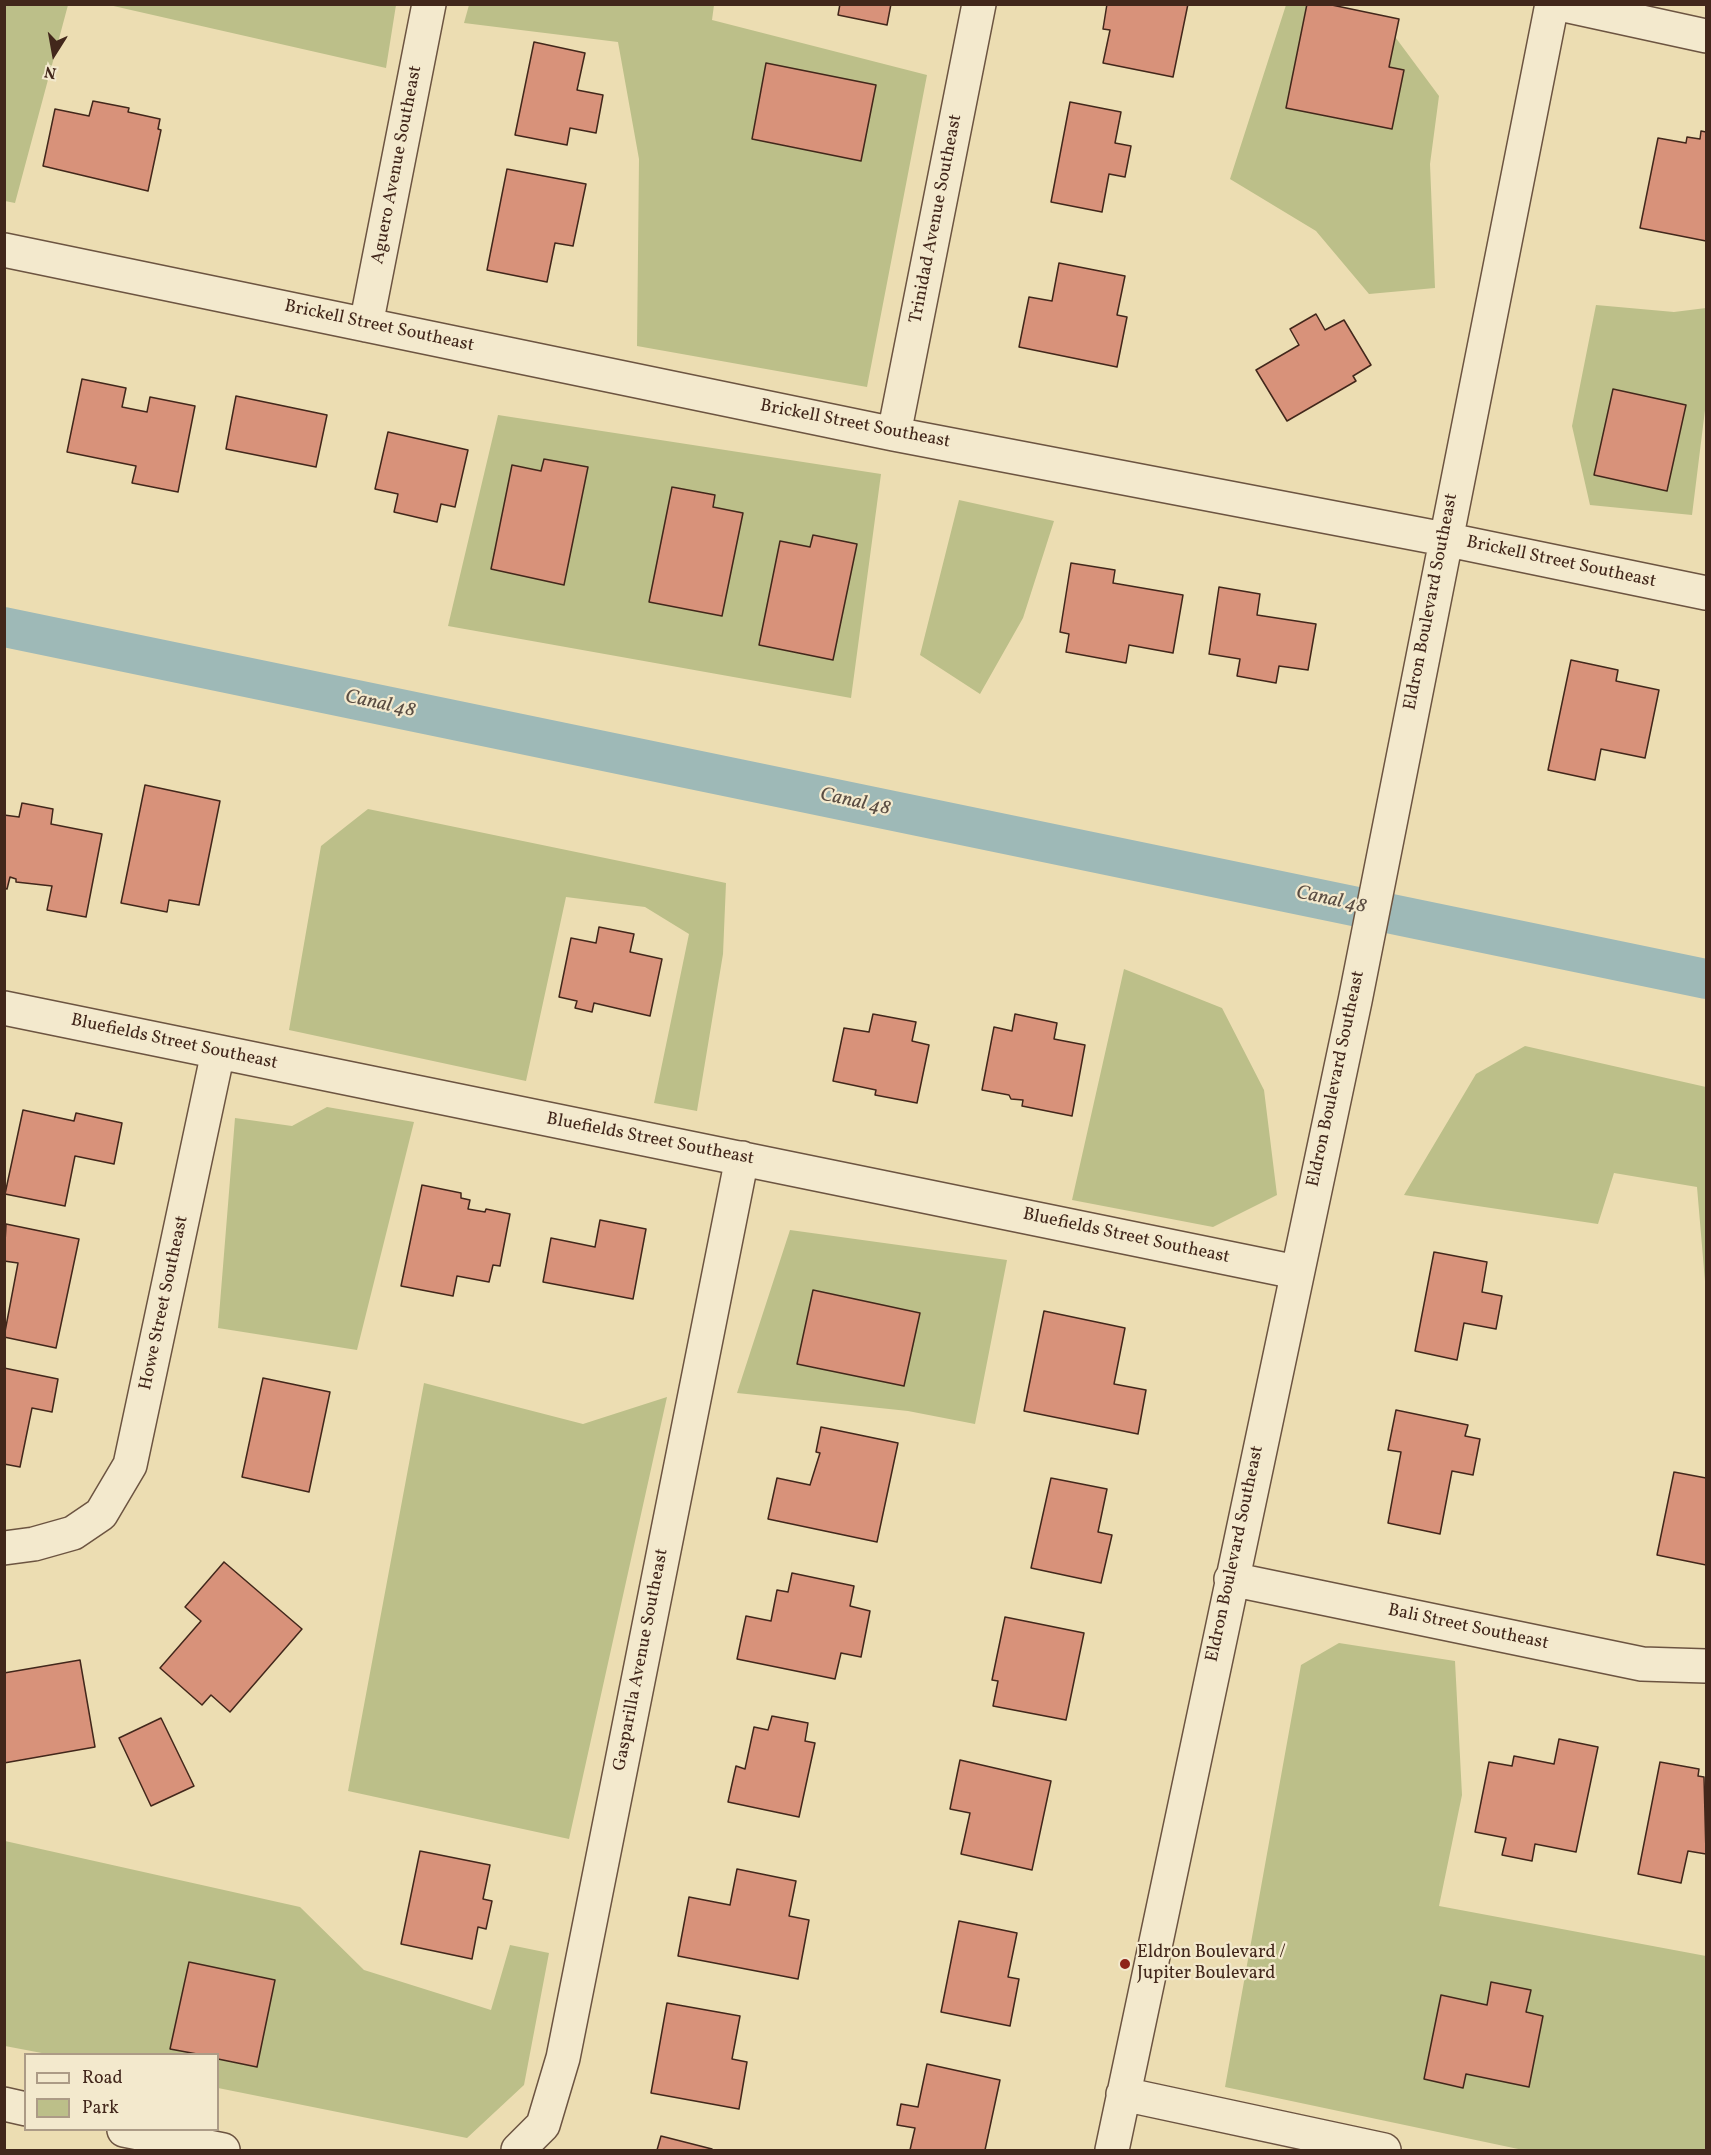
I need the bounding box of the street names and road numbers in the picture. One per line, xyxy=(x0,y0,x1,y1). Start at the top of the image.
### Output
street label: Aguero Avenue Southeast xyxy=(368,64,428,266)
street label: Trinidad Avenue Southeast xyxy=(906,113,968,325)
street label: Brickell Street Southeast xyxy=(282,296,476,358)
street label: Brickell Street Southeast xyxy=(758,396,952,454)
street label: Eldron Boulevard Southeast xyxy=(1400,492,1464,712)
street label: Brickell Street Southeast xyxy=(1464,532,1658,594)
street label: Eldron Boulevard Southeast xyxy=(1304,969,1370,1189)
street label: Bluefields Street Southeast xyxy=(69,1011,279,1075)
street label: Bluefields Street Southeast xyxy=(544,1109,756,1171)
street label: Bluefields Street Southeast xyxy=(1021,1205,1231,1269)
street label: Howe Street Southeast xyxy=(136,1214,194,1392)
street label: Eldron Boulevard Southeast xyxy=(1203,1444,1269,1664)
street label: Gasparilla Avenue Southeast xyxy=(610,1547,674,1773)
street label: Bali Street Southeast xyxy=(1386,1600,1550,1656)

